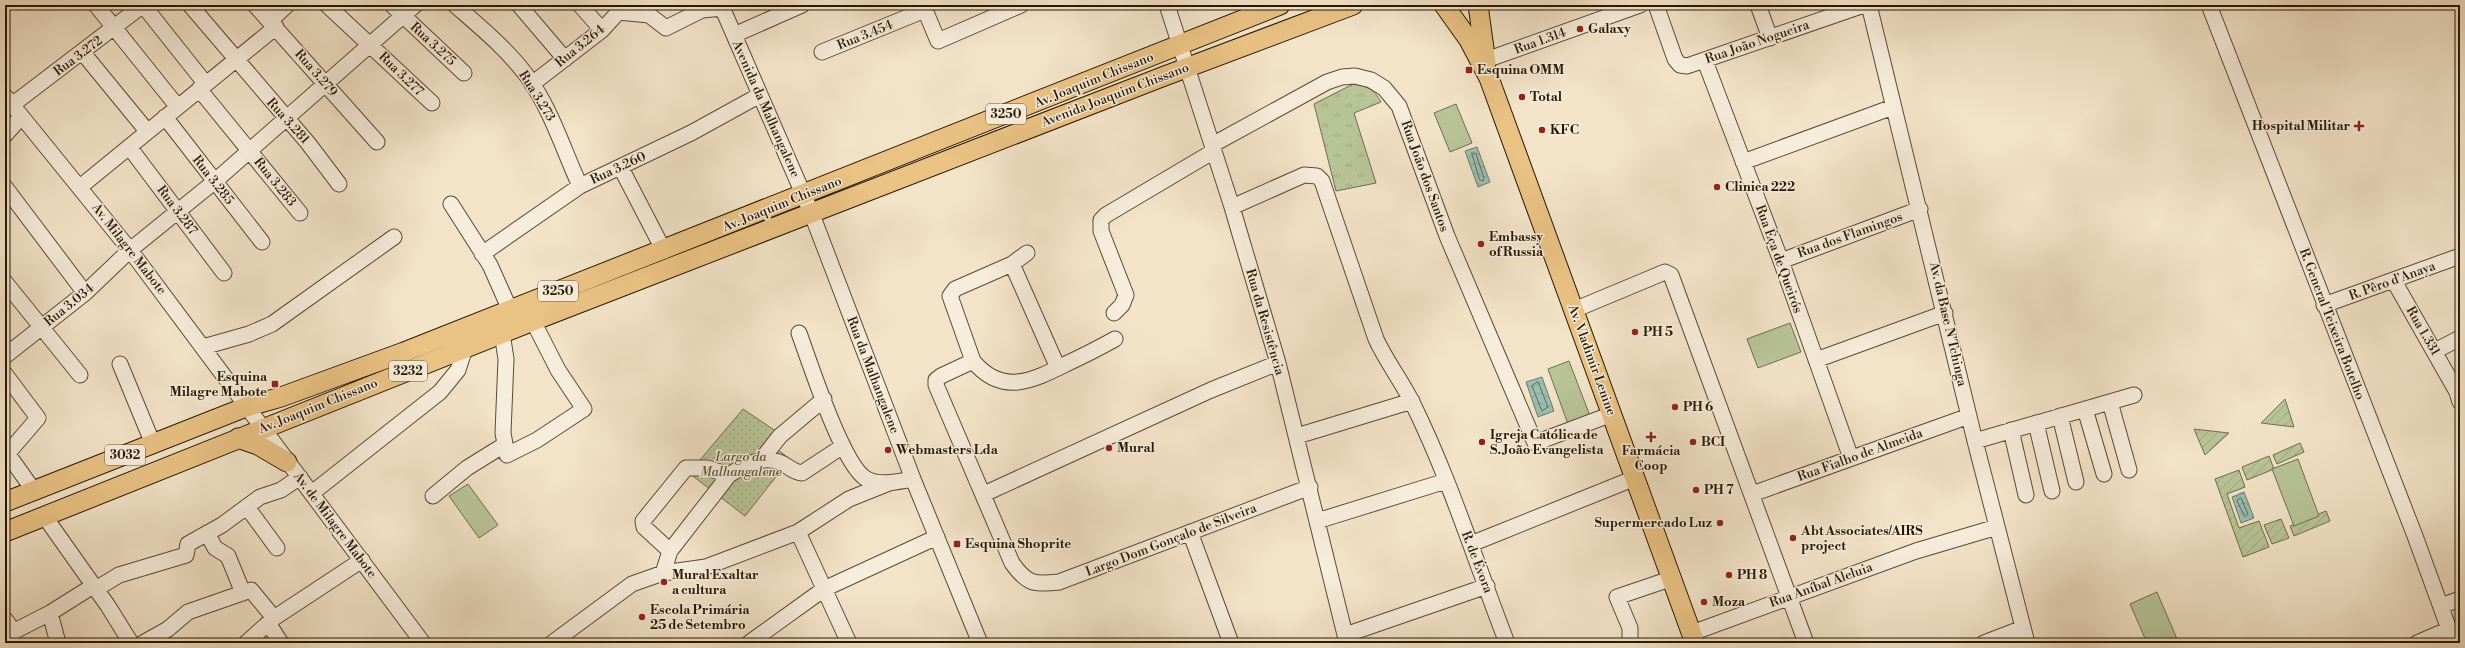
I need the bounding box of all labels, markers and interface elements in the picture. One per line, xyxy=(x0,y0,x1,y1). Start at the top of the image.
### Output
street label: Rua 3.454 xyxy=(835,16,895,53)
street label: Rua João Nogueira xyxy=(1703,17,1812,67)
street label: Rua 3.275 xyxy=(407,19,459,69)
street label: Rua 3.264 xyxy=(552,21,608,71)
place label: Galaxy xyxy=(1588,21,1631,37)
street label: Rua 1.314 xyxy=(1512,24,1568,58)
marker: Galaxy xyxy=(1575,24,1585,34)
street label: Rua 3.272 xyxy=(50,32,106,80)
street label: Avenida da Malhangalene xyxy=(728,37,804,180)
street label: Rua 3.279 xyxy=(291,46,341,100)
street label: Rua 3.277 xyxy=(375,49,427,100)
street label: Av. Joaquim Chissano xyxy=(1031,49,1156,112)
street label: Avenida Joaquim Chissano xyxy=(1038,59,1191,131)
place label: Esquina OMM xyxy=(1477,62,1564,78)
marker: Esquina OMM xyxy=(1464,65,1474,75)
street label: Rua 3.273 xyxy=(515,68,559,124)
place label: Total xyxy=(1530,89,1563,105)
marker: Total xyxy=(1517,92,1527,102)
street label: Rua 3.281 xyxy=(263,95,313,148)
road number: 3250 xyxy=(986,104,1026,124)
street label: Rua João dos Santos xyxy=(1397,118,1453,234)
place label: Hospital Militar xyxy=(2252,118,2350,134)
marker: Hospital Militar xyxy=(2353,120,2365,132)
place label: KFC xyxy=(1550,122,1579,138)
marker: KFC xyxy=(1537,125,1547,135)
street label: Rua 3.260 xyxy=(588,148,649,188)
street label: Rua 3.285 xyxy=(189,152,237,208)
street label: Rua 3.283 xyxy=(250,154,300,210)
street label: Av. Joaquim Chissano xyxy=(719,173,844,236)
place label: Clinica 222 xyxy=(1725,179,1795,195)
street label: Rua 3.287 xyxy=(153,182,201,238)
marker: Clinica 222 xyxy=(1712,182,1722,192)
street label: Av. Milagre Mabote xyxy=(88,199,170,298)
street label: Rua Éça de Queirós xyxy=(1752,202,1807,316)
street label: Rua dos Flamingos xyxy=(1795,208,1905,261)
place label: Embassy of Russia xyxy=(1489,229,1544,260)
marker: Embassy of Russia xyxy=(1476,239,1486,249)
street label: R. General Teixeira Botelho xyxy=(2296,246,2368,402)
street label: R. Pêro d'Anaya xyxy=(2347,258,2438,304)
street label: Av. da Base N'Tchinga xyxy=(1926,259,1970,388)
street label: Rua da Resistência xyxy=(1242,267,1288,377)
street label: Rua 3.034 xyxy=(41,280,97,330)
road number: 3250 xyxy=(538,281,578,301)
street label: Av. Vladimir Lenine xyxy=(1564,301,1620,418)
street label: Rua 1.331 xyxy=(2403,304,2444,359)
street label: Rua da Malhangalene xyxy=(843,314,903,436)
place label: PH 5 xyxy=(1643,324,1673,340)
marker: PH 5 xyxy=(1630,327,1640,337)
road number: 3232 xyxy=(389,361,427,381)
place label: Esquina Milagre Mabote xyxy=(170,369,268,400)
street label: Av. Joaquim Chissano xyxy=(255,375,380,438)
marker: Esquina Milagre Mabote xyxy=(270,379,280,389)
place label: PH 6 xyxy=(1683,399,1713,415)
marker: PH 6 xyxy=(1670,402,1680,412)
street label: Rua Fialho de Almeida xyxy=(1795,425,1925,485)
place label: Igreja Católica de S. João Evangelista xyxy=(1490,427,1605,458)
marker: Farmácia Coop xyxy=(1646,432,1656,442)
place label: BCI xyxy=(1701,434,1725,450)
marker: Igreja Católica de S. João Evangelista xyxy=(1477,437,1487,447)
marker: BCI xyxy=(1688,437,1698,447)
place label: Mural xyxy=(1117,440,1156,456)
place label: Webmasters Lda xyxy=(895,442,999,458)
marker: Mural xyxy=(1104,443,1114,453)
place label: Farmácia Coop xyxy=(1622,443,1681,474)
road number: 3032 xyxy=(105,445,145,465)
marker: Webmasters Lda xyxy=(883,445,893,455)
park label: Largo da Malhangalene xyxy=(700,449,782,480)
street label: Av. de Milagre Mabote xyxy=(289,468,380,581)
place label: PH 7 xyxy=(1704,482,1734,498)
marker: PH 7 xyxy=(1691,485,1701,495)
street label: Largo Dom Gonçalo de Silveira xyxy=(1083,500,1259,580)
place label: Supermercado Luz xyxy=(1594,515,1712,531)
marker: Supermercado Luz xyxy=(1715,518,1725,528)
place label: Abt Associates/AIRS project xyxy=(1800,523,1923,554)
street label: R. de Évora xyxy=(1458,528,1497,596)
marker: Abt Associates/AIRS project xyxy=(1788,533,1798,543)
place label: Esquina Shoprite xyxy=(965,536,1071,552)
marker: Esquina Shoprite xyxy=(952,539,962,549)
street label: Rua Aníbal Aleluia xyxy=(1767,559,1875,611)
place label: Mural Exaltar a cultura xyxy=(672,567,759,598)
place label: PH 8 xyxy=(1737,567,1767,583)
marker: PH 8 xyxy=(1724,570,1734,580)
marker: Mural Exaltar a cultura xyxy=(659,577,669,587)
place label: Moza xyxy=(1712,594,1746,610)
marker: Moza xyxy=(1699,597,1709,607)
place label: Escola Primária 25 de Setembro xyxy=(650,602,750,633)
marker: Escola Primária 25 de Setembro xyxy=(637,612,647,622)

